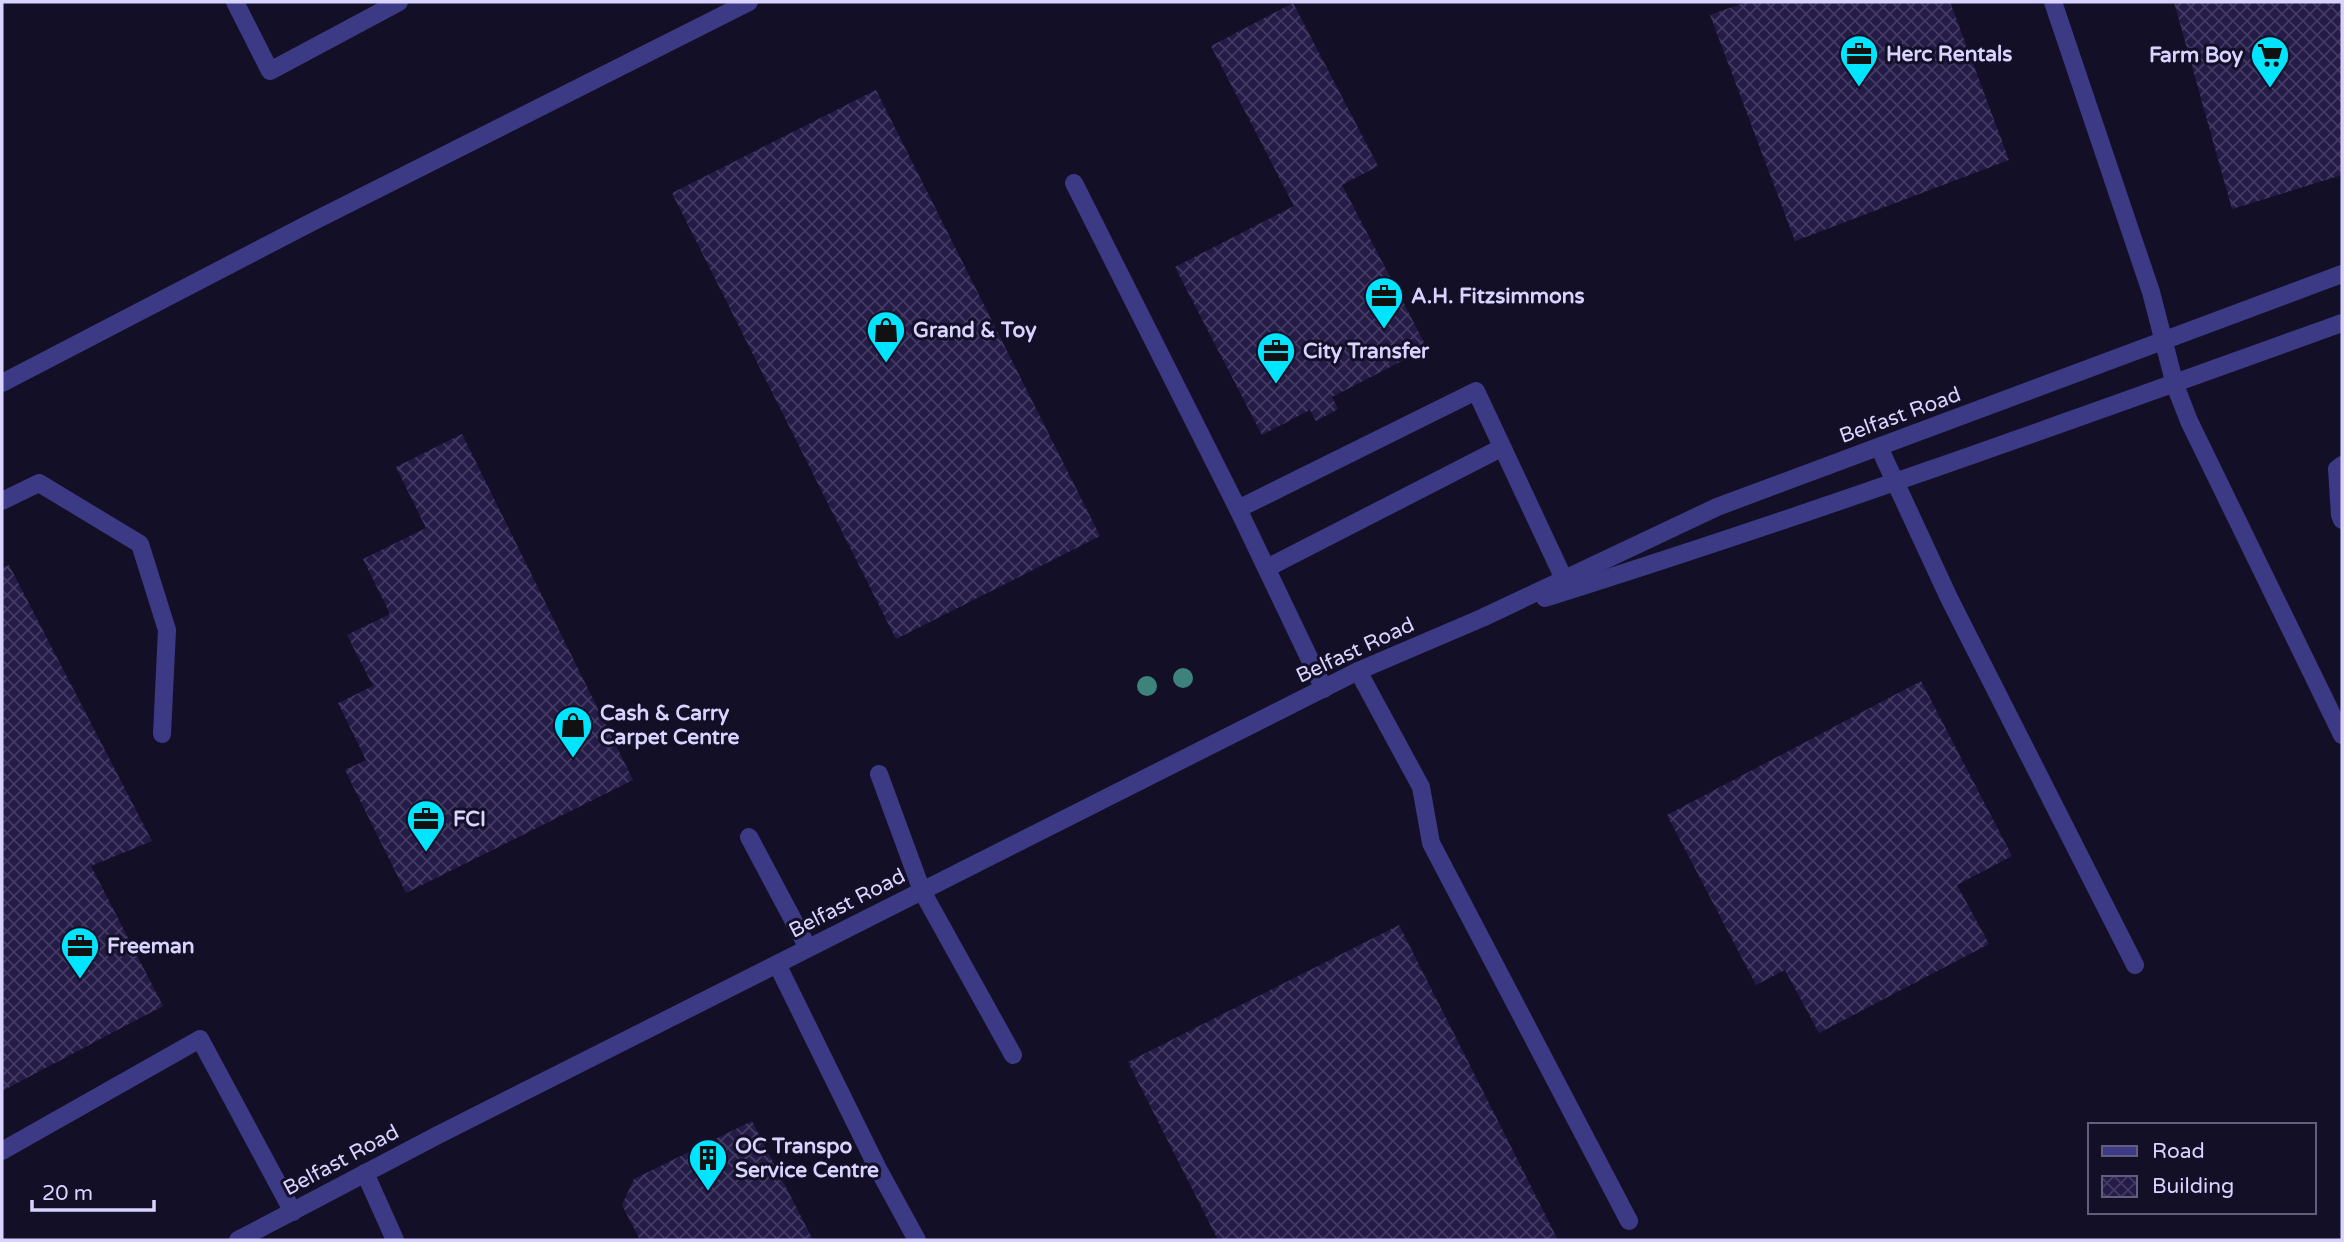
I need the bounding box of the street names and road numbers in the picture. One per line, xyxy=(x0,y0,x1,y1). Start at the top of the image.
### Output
street label: Belfast Road xyxy=(1836,382,1964,449)
street label: Belfast Road xyxy=(1292,612,1418,689)
street label: Belfast Road xyxy=(785,863,910,943)
street label: Belfast Road xyxy=(279,1120,403,1201)

